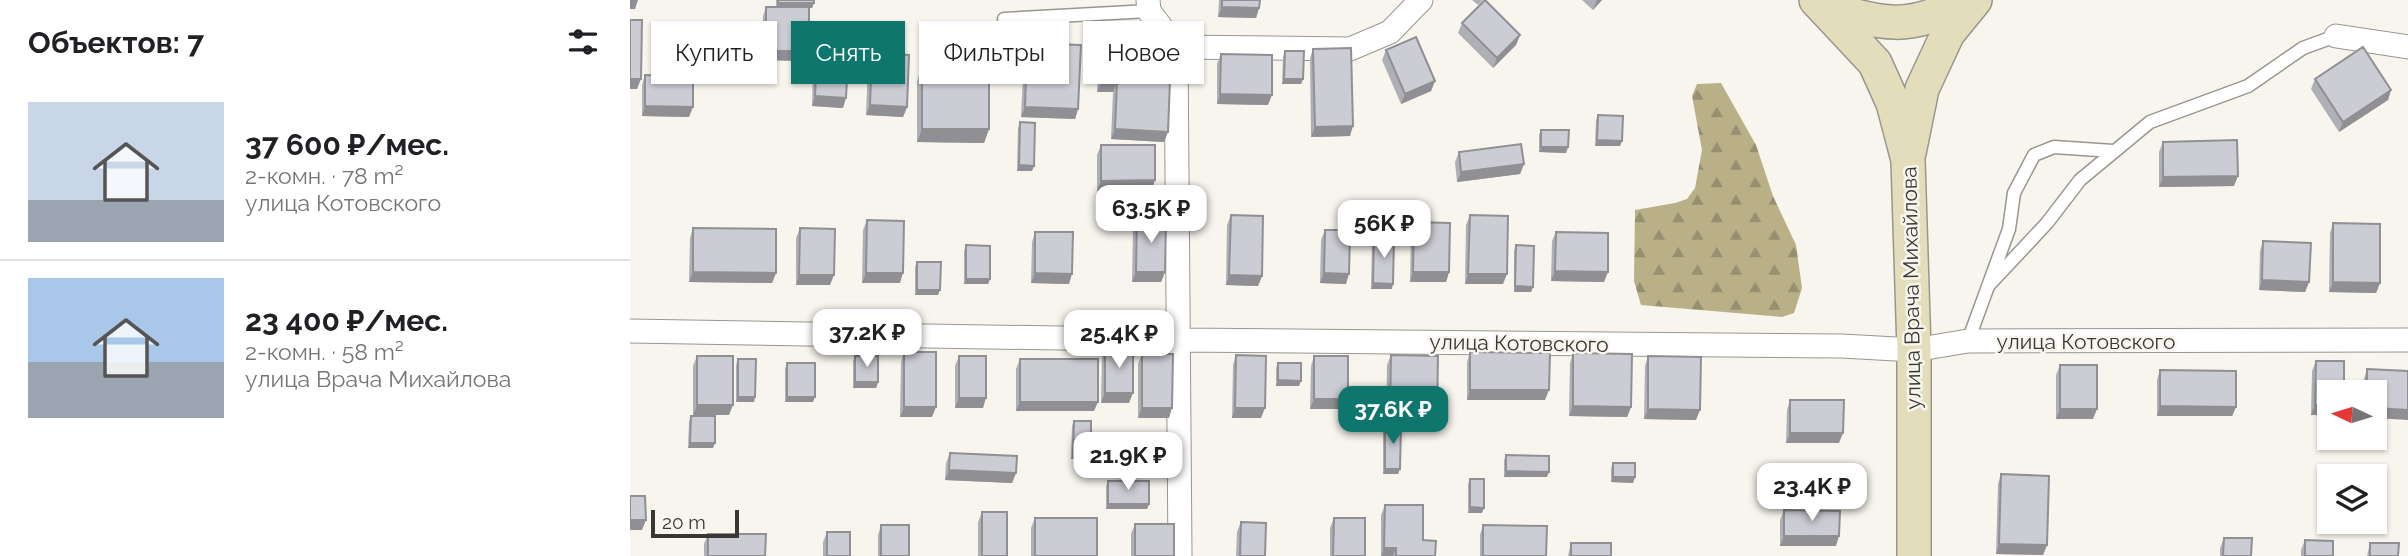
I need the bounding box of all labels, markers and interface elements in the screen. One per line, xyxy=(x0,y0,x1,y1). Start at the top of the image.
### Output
chip: Купить xyxy=(651,21,777,84)
chip: Снять xyxy=(791,21,905,84)
chip: Фильтры xyxy=(919,21,1069,84)
chip: Новое xyxy=(1083,21,1204,84)
icon: filters xyxy=(564,23,602,61)
text: Объектов: 7 xyxy=(28,25,204,60)
text: 37 600 ₽/мес. xyxy=(245,127,449,162)
icon: home xyxy=(84,130,168,214)
text: 2-комн. · 78 m² xyxy=(245,162,404,189)
street label: улица Врача Михайлова xyxy=(1896,166,1926,410)
pin: 63.5K ₽ xyxy=(1086,186,1216,245)
text: улица Котовского xyxy=(245,189,441,216)
text: 63.5K ₽ xyxy=(1112,194,1190,221)
pin: 56K ₽ xyxy=(1335,201,1433,260)
text: 56K ₽ xyxy=(1354,209,1414,236)
text: 23 400 ₽/мес. xyxy=(245,303,448,338)
icon: home xyxy=(84,306,168,390)
pin: 37.2K ₽ xyxy=(802,310,932,369)
pin: 25.4K ₽ xyxy=(1054,310,1184,370)
text: 37.2K ₽ xyxy=(829,318,905,345)
text: 25.4K ₽ xyxy=(1080,319,1158,346)
street label: улица Котовского xyxy=(1429,329,1609,357)
street label: улица Котовского xyxy=(1996,329,2176,354)
text: 2-комн. · 58 m² xyxy=(245,338,404,365)
text: улица Врача Михайлова xyxy=(245,365,511,392)
north arrow xyxy=(2317,380,2387,450)
map controls xyxy=(2317,380,2387,534)
pin: 37.6K ₽ xyxy=(1328,386,1458,446)
text: 37.6K ₽ xyxy=(1354,395,1432,422)
pin: 21.9K ₽ xyxy=(1063,433,1193,492)
text: 21.9K ₽ xyxy=(1089,441,1167,468)
pin: 23.4K ₽ xyxy=(1747,463,1877,523)
button: layers xyxy=(2317,464,2387,534)
text: 23.4K ₽ xyxy=(1773,472,1851,499)
scale bar xyxy=(651,507,738,539)
text: 20 m xyxy=(662,511,706,533)

